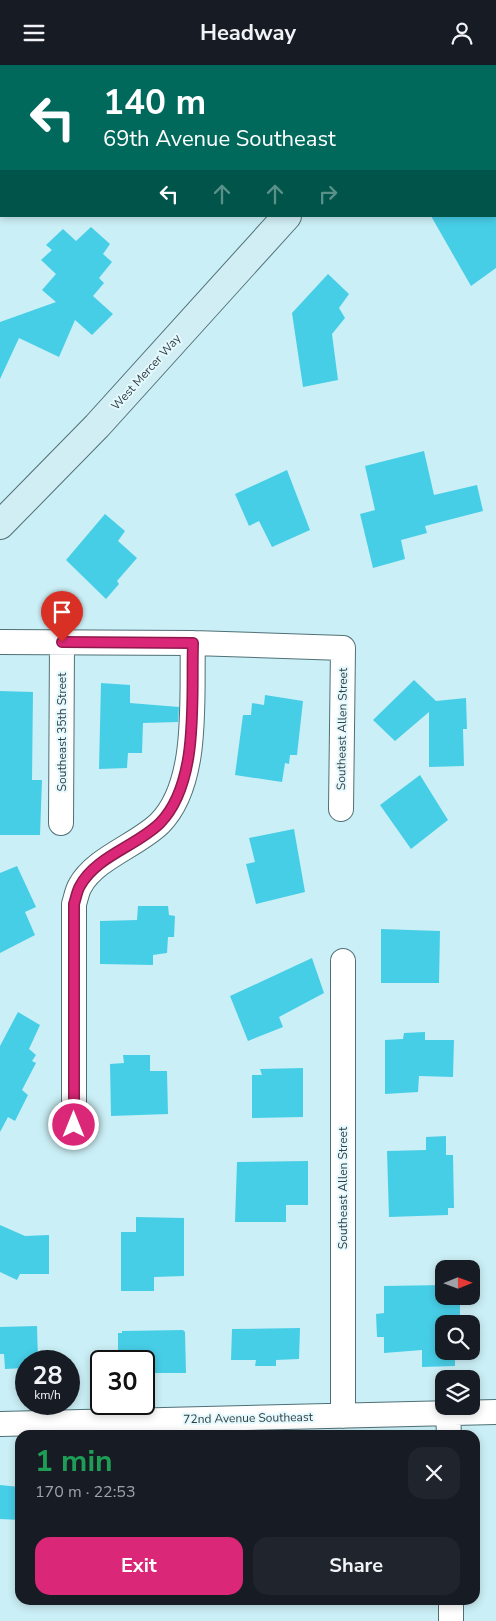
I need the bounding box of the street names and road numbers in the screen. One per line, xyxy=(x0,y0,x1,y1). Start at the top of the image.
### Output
street label: West Mercer Way xyxy=(108,330,185,413)
street label: Southeast Allen Street xyxy=(333,667,351,790)
street label: Southeast 35th Street xyxy=(54,672,70,791)
street label: Southeast Allen Street xyxy=(335,1126,351,1249)
street label: 72nd Avenue Southeast xyxy=(183,1409,314,1427)

